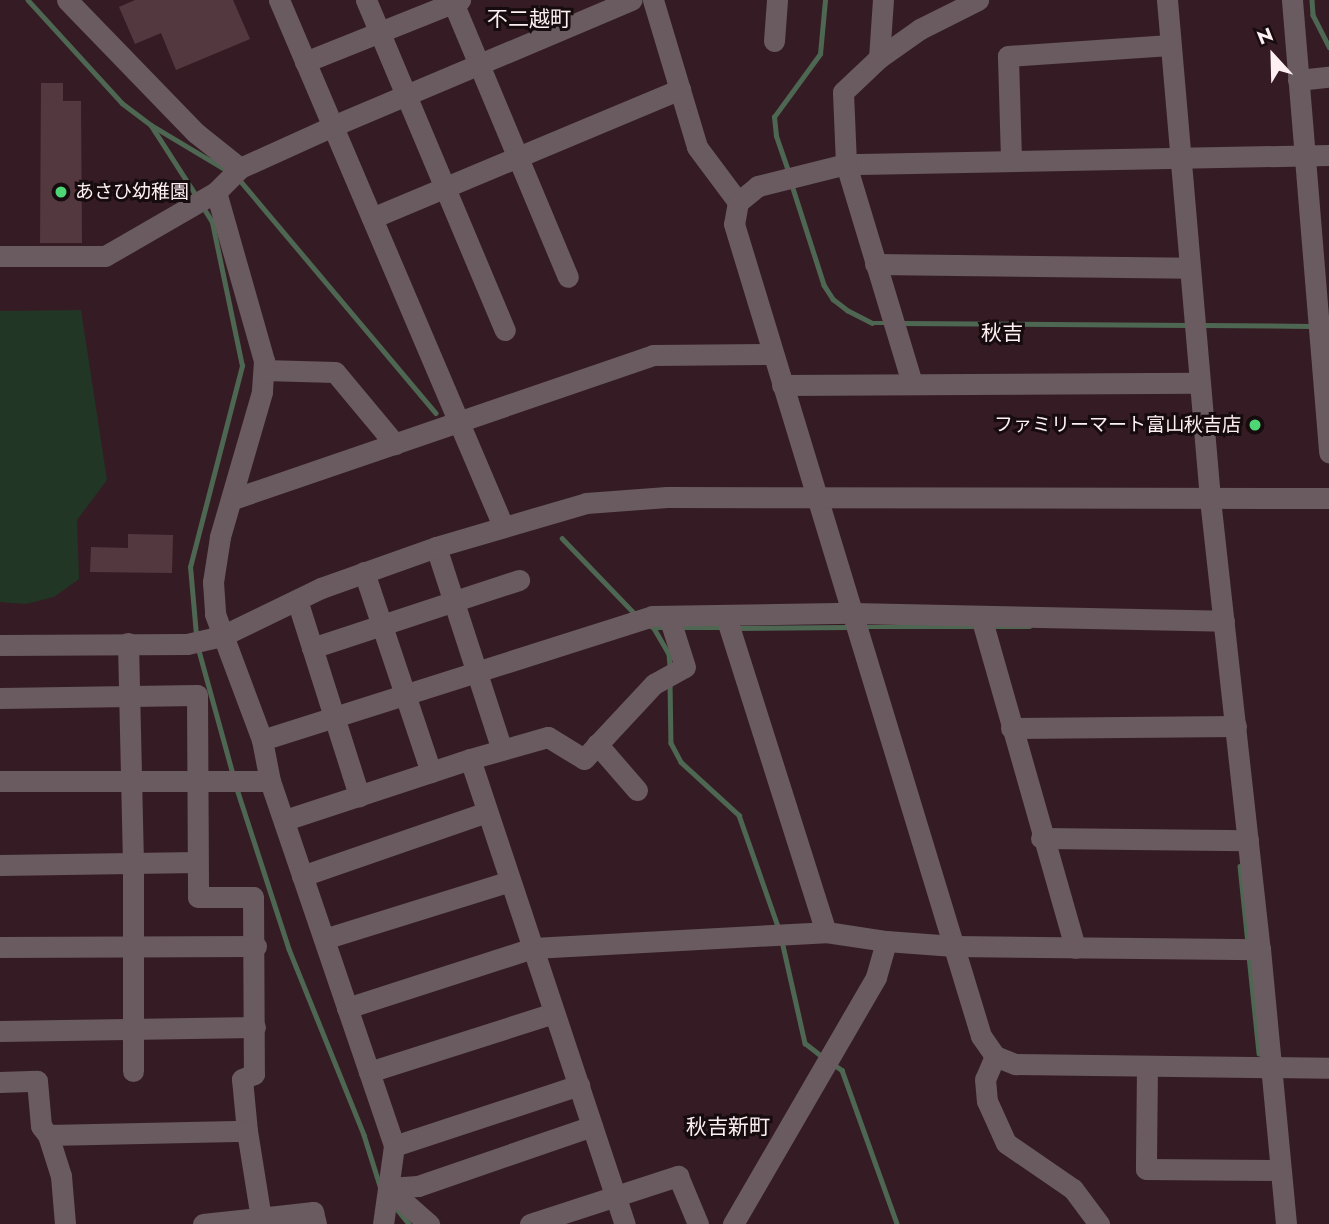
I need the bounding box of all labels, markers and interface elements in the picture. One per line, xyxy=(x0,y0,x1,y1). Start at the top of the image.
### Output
district label: 不二越町 xyxy=(487,6,571,32)
north arrow xyxy=(1238,21,1308,91)
text: N xyxy=(1253,21,1277,51)
place label: あさひ幼稚園 xyxy=(75,181,189,203)
marker: あさひ幼稚園 xyxy=(53,184,69,200)
district label: 秋吉 xyxy=(981,320,1023,346)
place label: ファミリーマート富山秋吉店 xyxy=(994,414,1241,436)
marker: ファミリーマート富山秋吉店 xyxy=(1247,417,1263,433)
district label: 秋吉新町 xyxy=(686,1114,770,1140)

